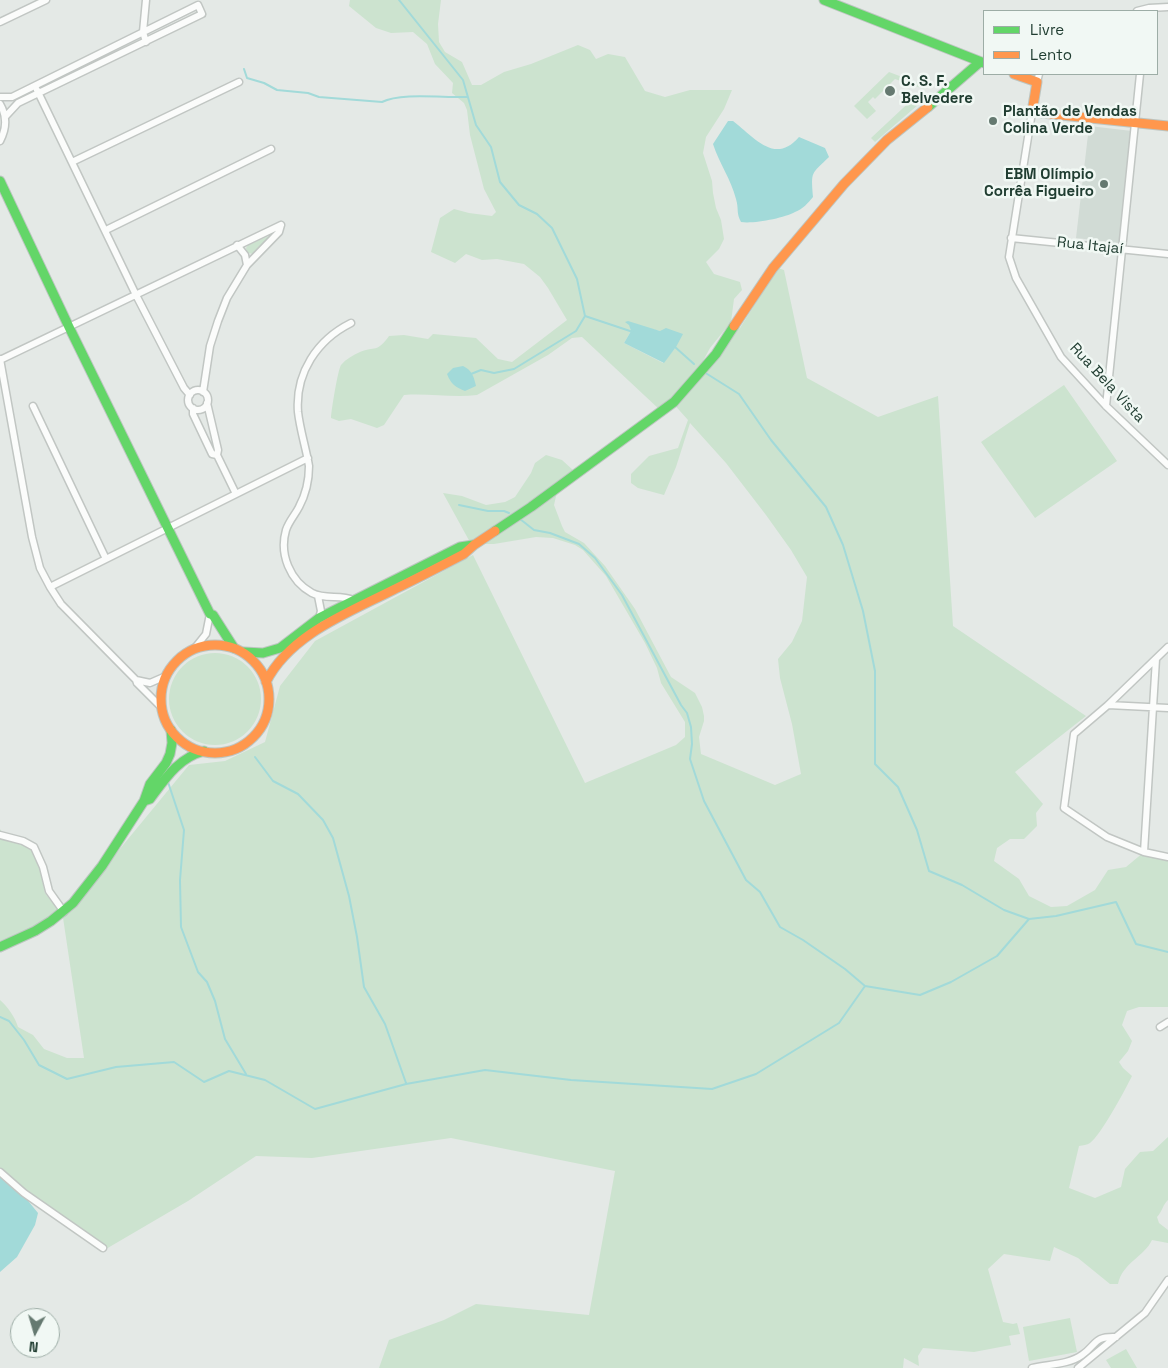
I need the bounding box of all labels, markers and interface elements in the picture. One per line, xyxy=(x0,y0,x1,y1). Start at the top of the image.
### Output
legend xyxy=(983,10,1158,75)
text: Livre xyxy=(1030,20,1064,39)
text: Lento xyxy=(1030,45,1072,64)
place label: C. S. F. Belvedere xyxy=(901,73,973,108)
marker: C. S. F. Belvedere xyxy=(883,84,897,98)
place label: Plantão de Vendas Colina Verde xyxy=(1003,103,1137,138)
marker: Plantão de Vendas Colina Verde xyxy=(987,115,999,127)
place label: EBM Olímpio Corrêa Figueiro xyxy=(984,166,1094,201)
marker: EBM Olímpio Corrêa Figueiro xyxy=(1098,178,1110,190)
street label: Rua Itajaí xyxy=(1056,234,1124,258)
street label: Rua Bela Vista xyxy=(1066,339,1148,427)
north arrow xyxy=(10,1308,60,1358)
text: N xyxy=(28,1337,39,1356)

